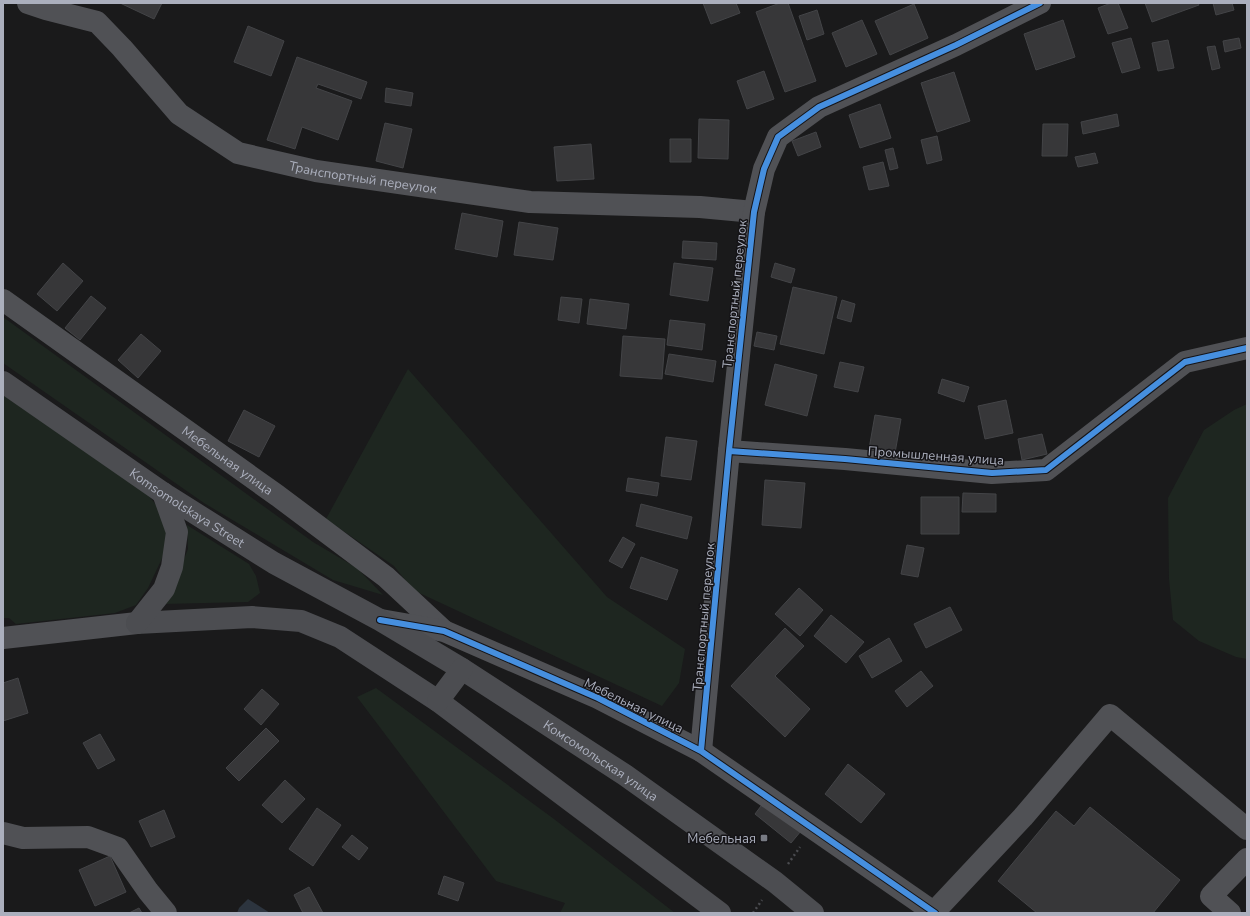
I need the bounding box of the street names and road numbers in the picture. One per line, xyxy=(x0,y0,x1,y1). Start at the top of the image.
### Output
street label: Транспортный переулок xyxy=(287,157,438,198)
street label: Транспортный переулок xyxy=(718,219,752,369)
street label: Мебельная улица xyxy=(178,422,277,500)
street label: Промышленная улица xyxy=(867,442,1005,470)
street label: Komsomolskaya Street xyxy=(126,464,248,552)
street label: Транспортный переулок xyxy=(689,542,719,692)
street label: Мебельная улица xyxy=(581,674,686,738)
street label: Комсомольская улица xyxy=(539,716,661,806)

